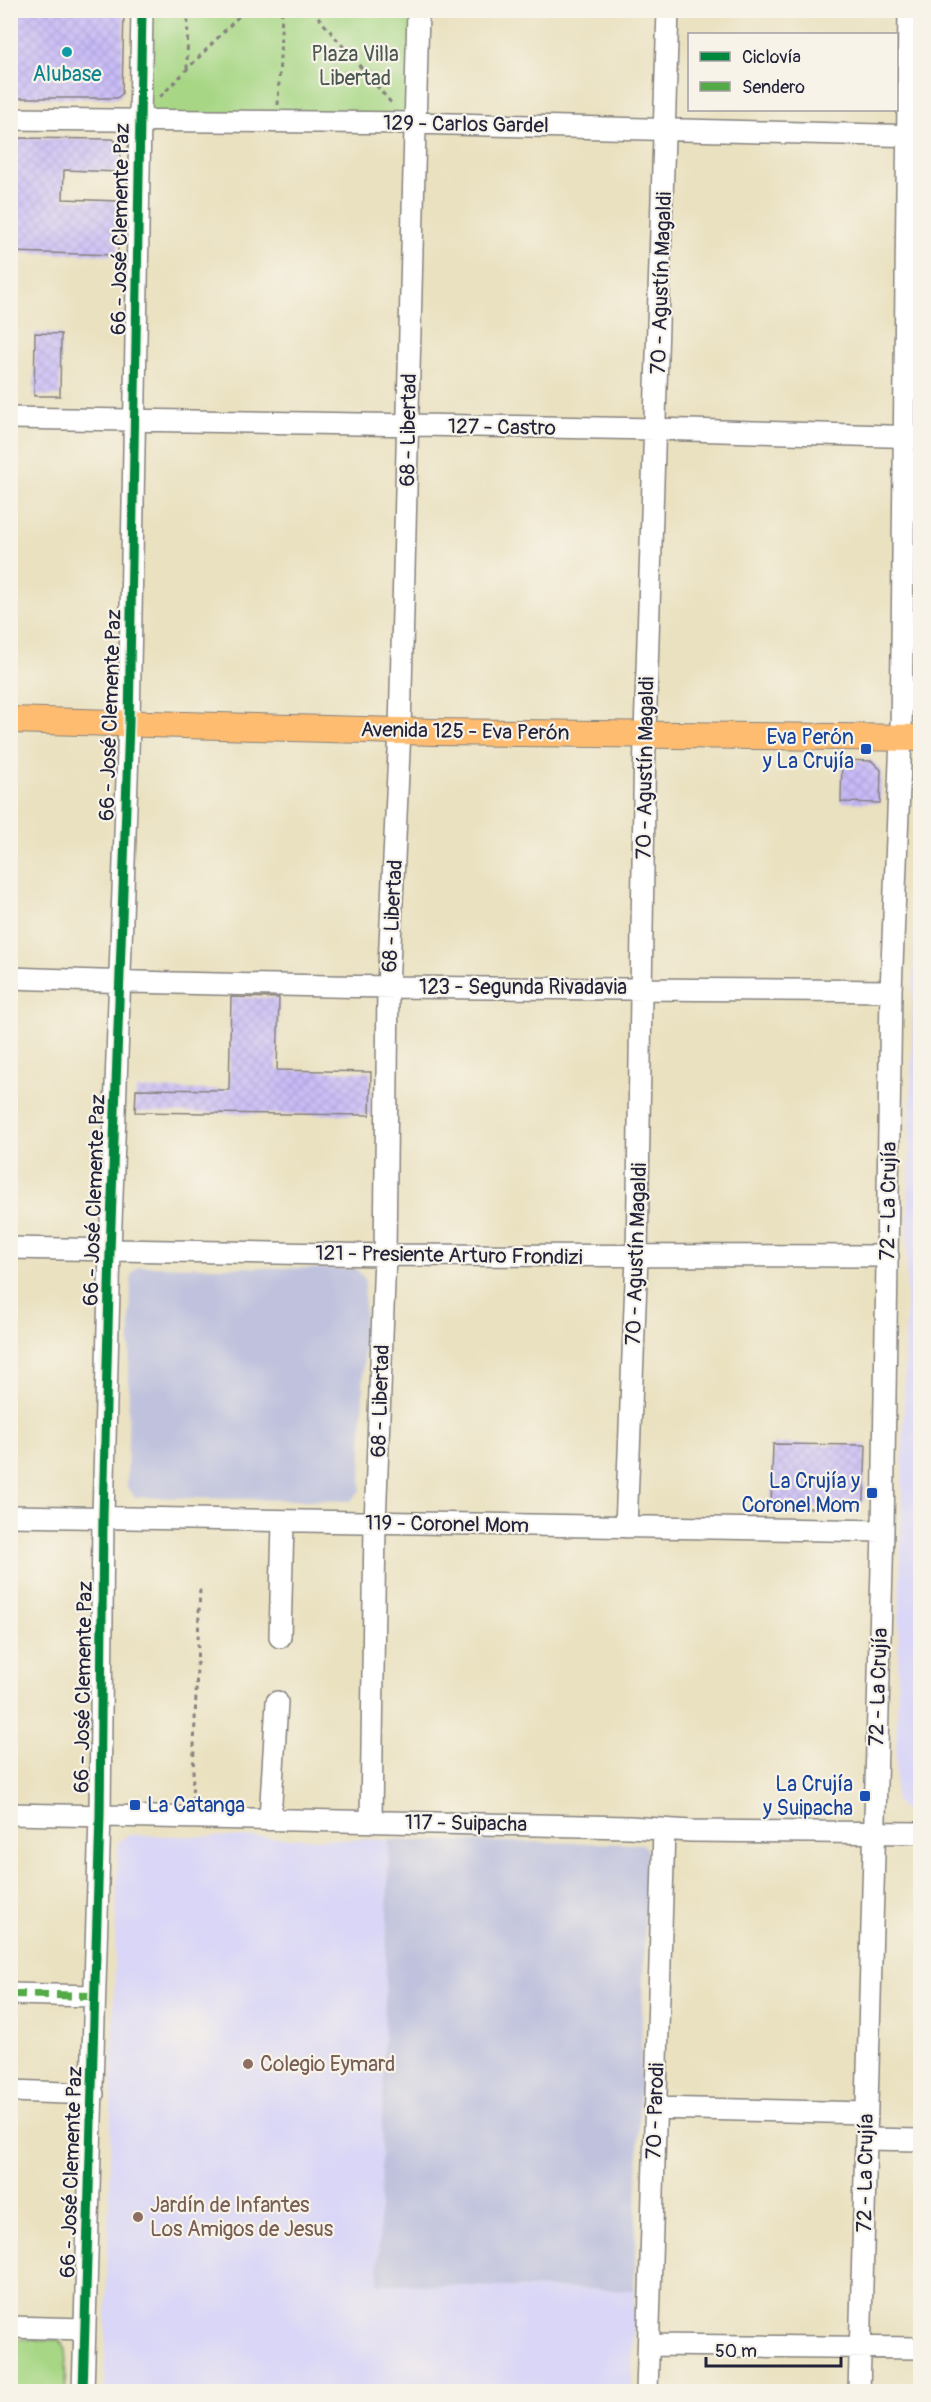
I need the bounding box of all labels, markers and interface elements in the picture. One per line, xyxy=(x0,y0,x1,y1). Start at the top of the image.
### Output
legend xyxy=(688,33,898,111)
park label: Plaza Villa Libertad xyxy=(311,41,399,92)
marker: Alubase xyxy=(60,45,74,59)
text: Ciclovía xyxy=(742,46,801,69)
place label: Alubase xyxy=(32,61,102,88)
text: Sendero xyxy=(742,76,805,99)
street label: 129 - Carlos Gardel xyxy=(383,110,549,139)
street label: 66 - José Clemente Paz xyxy=(105,123,136,335)
street label: 70 - Agustín Magaldi xyxy=(645,191,678,375)
street label: 68 - Libertad xyxy=(394,373,423,487)
street label: 127 - Castro xyxy=(448,413,556,442)
street label: 66 - José Clemente Paz xyxy=(93,608,128,822)
street label: 70 - Agustín Magaldi xyxy=(630,676,661,860)
street label: Avenida 125 - Eva Perón xyxy=(360,716,570,747)
place label: Eva Perón y La Crujía xyxy=(762,724,854,775)
marker: Eva Perón y La Crujía xyxy=(859,742,873,756)
street label: 68 - Libertad xyxy=(376,859,409,973)
street label: 123 - Segunda Rivadavia xyxy=(419,974,627,1001)
street label: 66 - José Clemente Paz xyxy=(77,1093,112,1307)
street label: 72 - La Crujía xyxy=(874,1141,903,1261)
street label: 70 - Agustín Magaldi xyxy=(620,1162,653,1346)
street label: 121 - Presiente Arturo Frondizi xyxy=(315,1240,583,1271)
street label: 68 - Libertad xyxy=(365,1344,396,1458)
place label: La Crujía y Coronel Mom xyxy=(741,1468,860,1519)
marker: La Crujía y Coronel Mom xyxy=(865,1486,879,1500)
street label: 119 - Coronel Mom xyxy=(365,1510,529,1539)
street label: 66 - José Clemente Paz xyxy=(68,1581,99,1793)
street label: 72 - La Crujía xyxy=(863,1627,894,1747)
place label: La Crujía y Suipacha xyxy=(762,1771,853,1822)
marker: La Crujía y Suipacha xyxy=(858,1789,872,1803)
place label: La Catanga xyxy=(147,1792,245,1819)
marker: La Catanga xyxy=(128,1798,142,1812)
street label: 117 - Suipacha xyxy=(405,1809,527,1838)
place label: Colegio Eymard xyxy=(260,2051,395,2078)
marker: Colegio Eymard xyxy=(241,2057,255,2071)
street label: 70 - Parodi xyxy=(640,2062,671,2160)
street label: 66 - José Clemente Paz xyxy=(54,2065,89,2279)
street label: 72 - La Crujía xyxy=(851,2113,880,2233)
place label: Jardín de Infantes Los Amigos de Jesus xyxy=(150,2192,334,2243)
marker: Jardín de Infantes Los Amigos de Jesus xyxy=(131,2210,145,2224)
scale bar xyxy=(706,2330,841,2368)
text: 50 m xyxy=(715,2340,757,2363)

